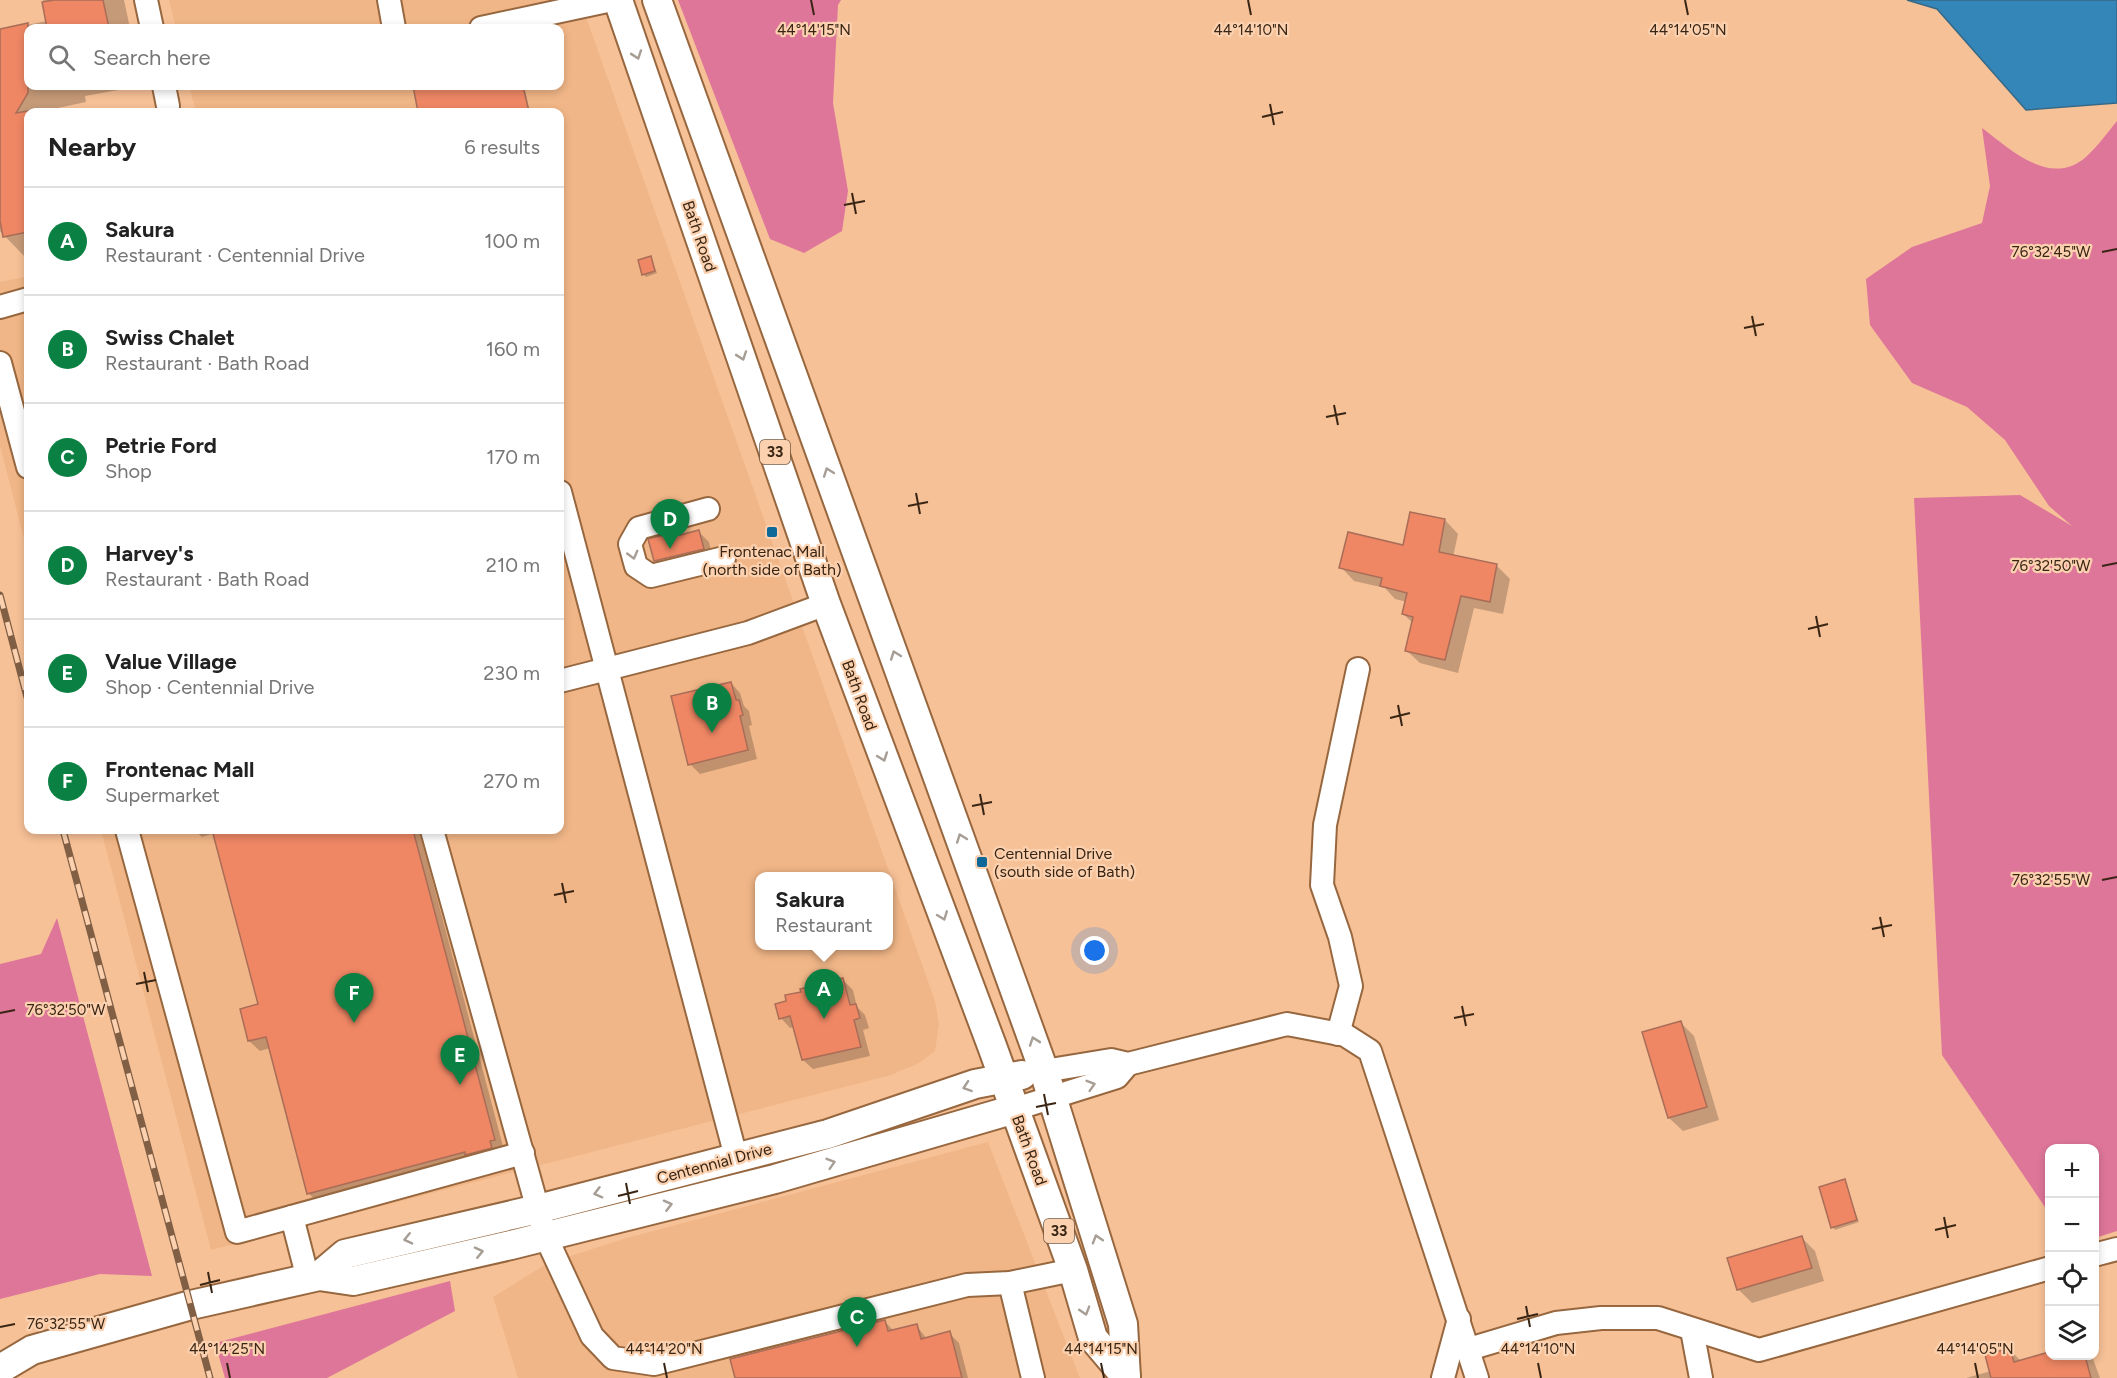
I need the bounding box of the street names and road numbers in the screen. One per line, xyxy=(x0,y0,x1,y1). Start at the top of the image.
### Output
street label: Bath Road xyxy=(679,198,721,274)
road number: 33 xyxy=(760,440,790,464)
street label: Bath Road xyxy=(838,657,881,733)
street label: Bath Road xyxy=(1008,1112,1051,1188)
street label: Centennial Drive xyxy=(655,1139,774,1188)
road number: 33 xyxy=(1044,1219,1074,1243)

